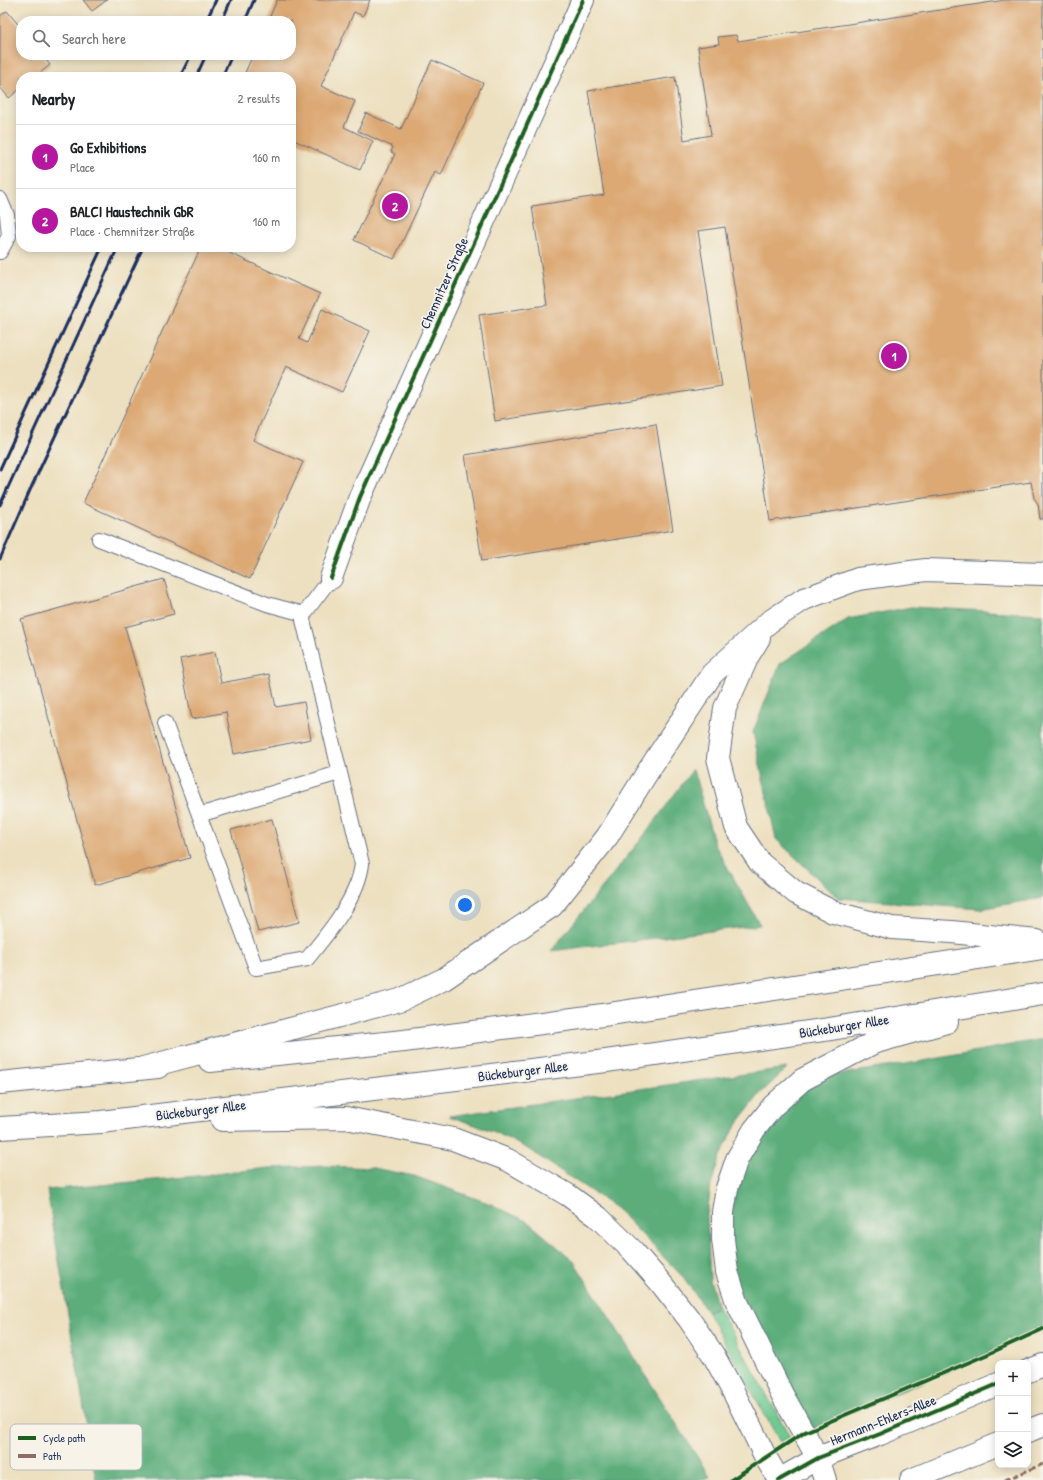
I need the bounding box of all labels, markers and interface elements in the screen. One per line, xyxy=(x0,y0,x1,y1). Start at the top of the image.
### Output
search box xyxy=(16,16,296,60)
icon: search xyxy=(30,27,52,49)
text: Search here xyxy=(62,28,126,49)
text: Nearby xyxy=(32,87,75,110)
text: 2 results xyxy=(238,89,280,107)
text: Go Exhibitions xyxy=(70,137,146,158)
text: 1 xyxy=(43,148,47,166)
text: 160 m xyxy=(252,148,280,166)
text: Place xyxy=(70,158,95,176)
pin: 2 xyxy=(382,191,408,221)
text: BALCI Haustechnik GbR xyxy=(70,201,194,222)
text: 2 xyxy=(42,212,48,230)
text: 160 m xyxy=(252,212,280,230)
text: Place · Chemnitzer Straße xyxy=(70,222,195,240)
street label: Chemnitzer Straße xyxy=(415,234,473,332)
pin: 1 xyxy=(881,341,907,371)
your location xyxy=(455,895,475,915)
street label: Bückeburger Allee xyxy=(798,1009,891,1043)
street label: Bückeburger Allee xyxy=(477,1055,570,1086)
street label: Bückeburger Allee xyxy=(155,1094,248,1125)
map controls xyxy=(995,1360,1031,1468)
button: + xyxy=(995,1360,1031,1396)
street label: Hermann-Ehlers-Allee xyxy=(827,1389,939,1449)
button: − xyxy=(995,1396,1031,1432)
legend xyxy=(10,1424,142,1470)
text: Cycle path xyxy=(43,1431,86,1445)
button: layers xyxy=(995,1432,1031,1468)
text: Path xyxy=(43,1449,61,1463)

